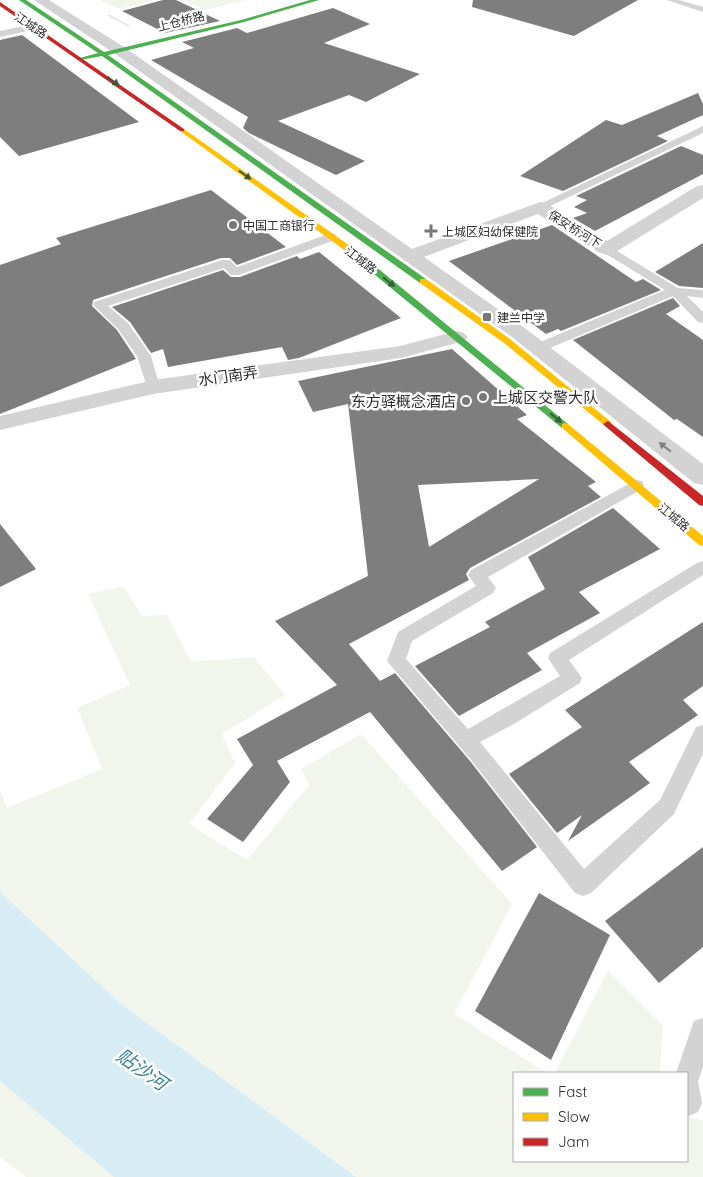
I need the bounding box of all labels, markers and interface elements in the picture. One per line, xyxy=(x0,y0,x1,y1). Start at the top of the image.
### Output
street label: 上仓桥路 xyxy=(156,8,206,34)
street label: 江城路 xyxy=(12,9,50,41)
one-way arrow xyxy=(106,76,119,86)
one-way arrow xyxy=(238,170,252,180)
street label: 保安桥河下 xyxy=(546,207,604,251)
place label: 中国工商银行 xyxy=(243,218,315,233)
marker: 中国工商银行 xyxy=(227,219,239,231)
marker: 上城区妇幼保健院 xyxy=(424,224,438,238)
place label: 上城区妇幼保健院 xyxy=(442,224,538,239)
street label: 江城路 xyxy=(342,243,380,277)
one-way arrow xyxy=(383,277,396,288)
place label: 建兰中学 xyxy=(497,310,545,325)
marker: 建兰中学 xyxy=(481,311,493,323)
street label: 水门南弄 xyxy=(197,362,259,390)
place label: 上城区交警大队 xyxy=(493,388,598,407)
marker: 上城区交警大队 xyxy=(477,391,489,403)
place label: 东方驿概念酒店 xyxy=(351,392,456,411)
marker: 东方驿概念酒店 xyxy=(460,395,472,407)
one-way arrow xyxy=(549,413,562,424)
one-way arrow xyxy=(658,442,671,452)
street label: 江城路 xyxy=(655,500,693,534)
water label: 贴沙河 xyxy=(112,1043,175,1097)
legend xyxy=(513,1072,688,1162)
text: Fast xyxy=(558,1082,587,1101)
text: Slow xyxy=(558,1107,590,1126)
text: Jam xyxy=(558,1132,589,1151)

